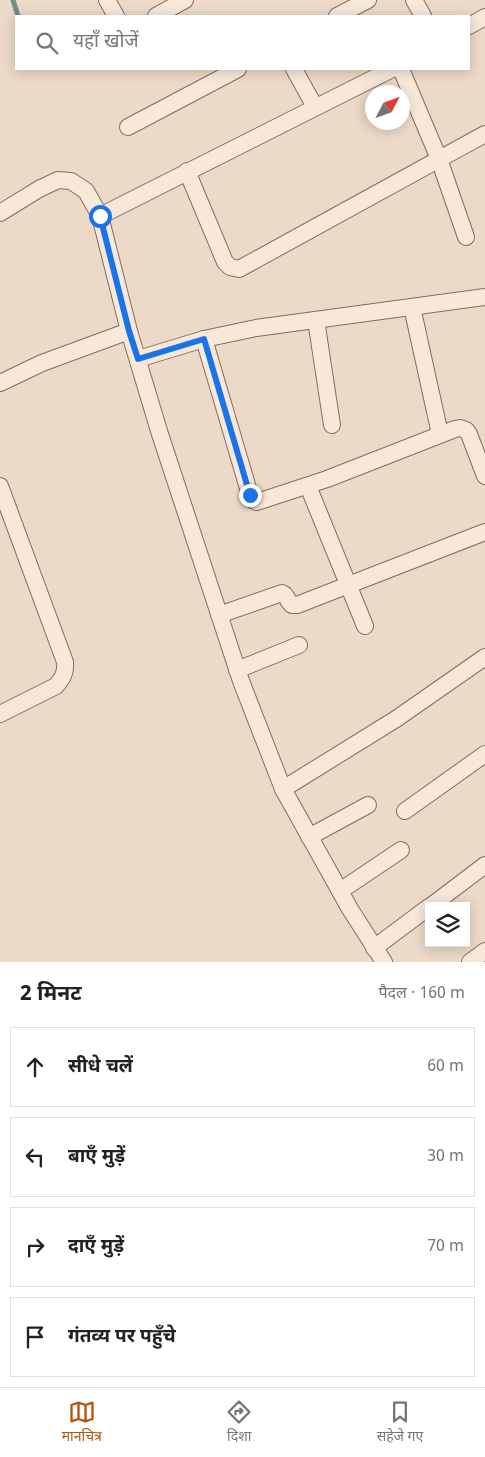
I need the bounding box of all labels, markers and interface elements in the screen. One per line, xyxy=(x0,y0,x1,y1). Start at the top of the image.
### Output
search box xyxy=(15,15,470,70)
icon: search xyxy=(33,29,61,57)
text: यहाँ खोजें xyxy=(73,30,139,55)
north arrow xyxy=(365,85,410,130)
route start xyxy=(89,205,112,228)
route end xyxy=(239,484,262,507)
map controls xyxy=(425,902,470,947)
button: layers xyxy=(425,902,470,947)
text: 2 मिनट xyxy=(20,981,81,1009)
text: पैदल · 160 m xyxy=(378,984,465,1005)
icon: ahead xyxy=(21,1053,49,1081)
text: सीधे चलें xyxy=(68,1055,133,1080)
text: 60 m xyxy=(427,1057,464,1078)
icon: left xyxy=(21,1143,49,1171)
text: बाएँ मुड़ें xyxy=(68,1145,125,1170)
text: 30 m xyxy=(427,1147,464,1168)
icon: right xyxy=(21,1233,49,1261)
text: दाएँ मुड़ें xyxy=(68,1235,124,1260)
text: 70 m xyxy=(427,1237,464,1258)
icon: arrive xyxy=(21,1323,49,1351)
text: गंतव्य पर पहुँचे xyxy=(68,1325,176,1350)
tab: मानचित्र xyxy=(62,1398,102,1447)
tab: दिशा xyxy=(225,1398,253,1447)
tab: सहेजे गए xyxy=(377,1398,423,1447)

